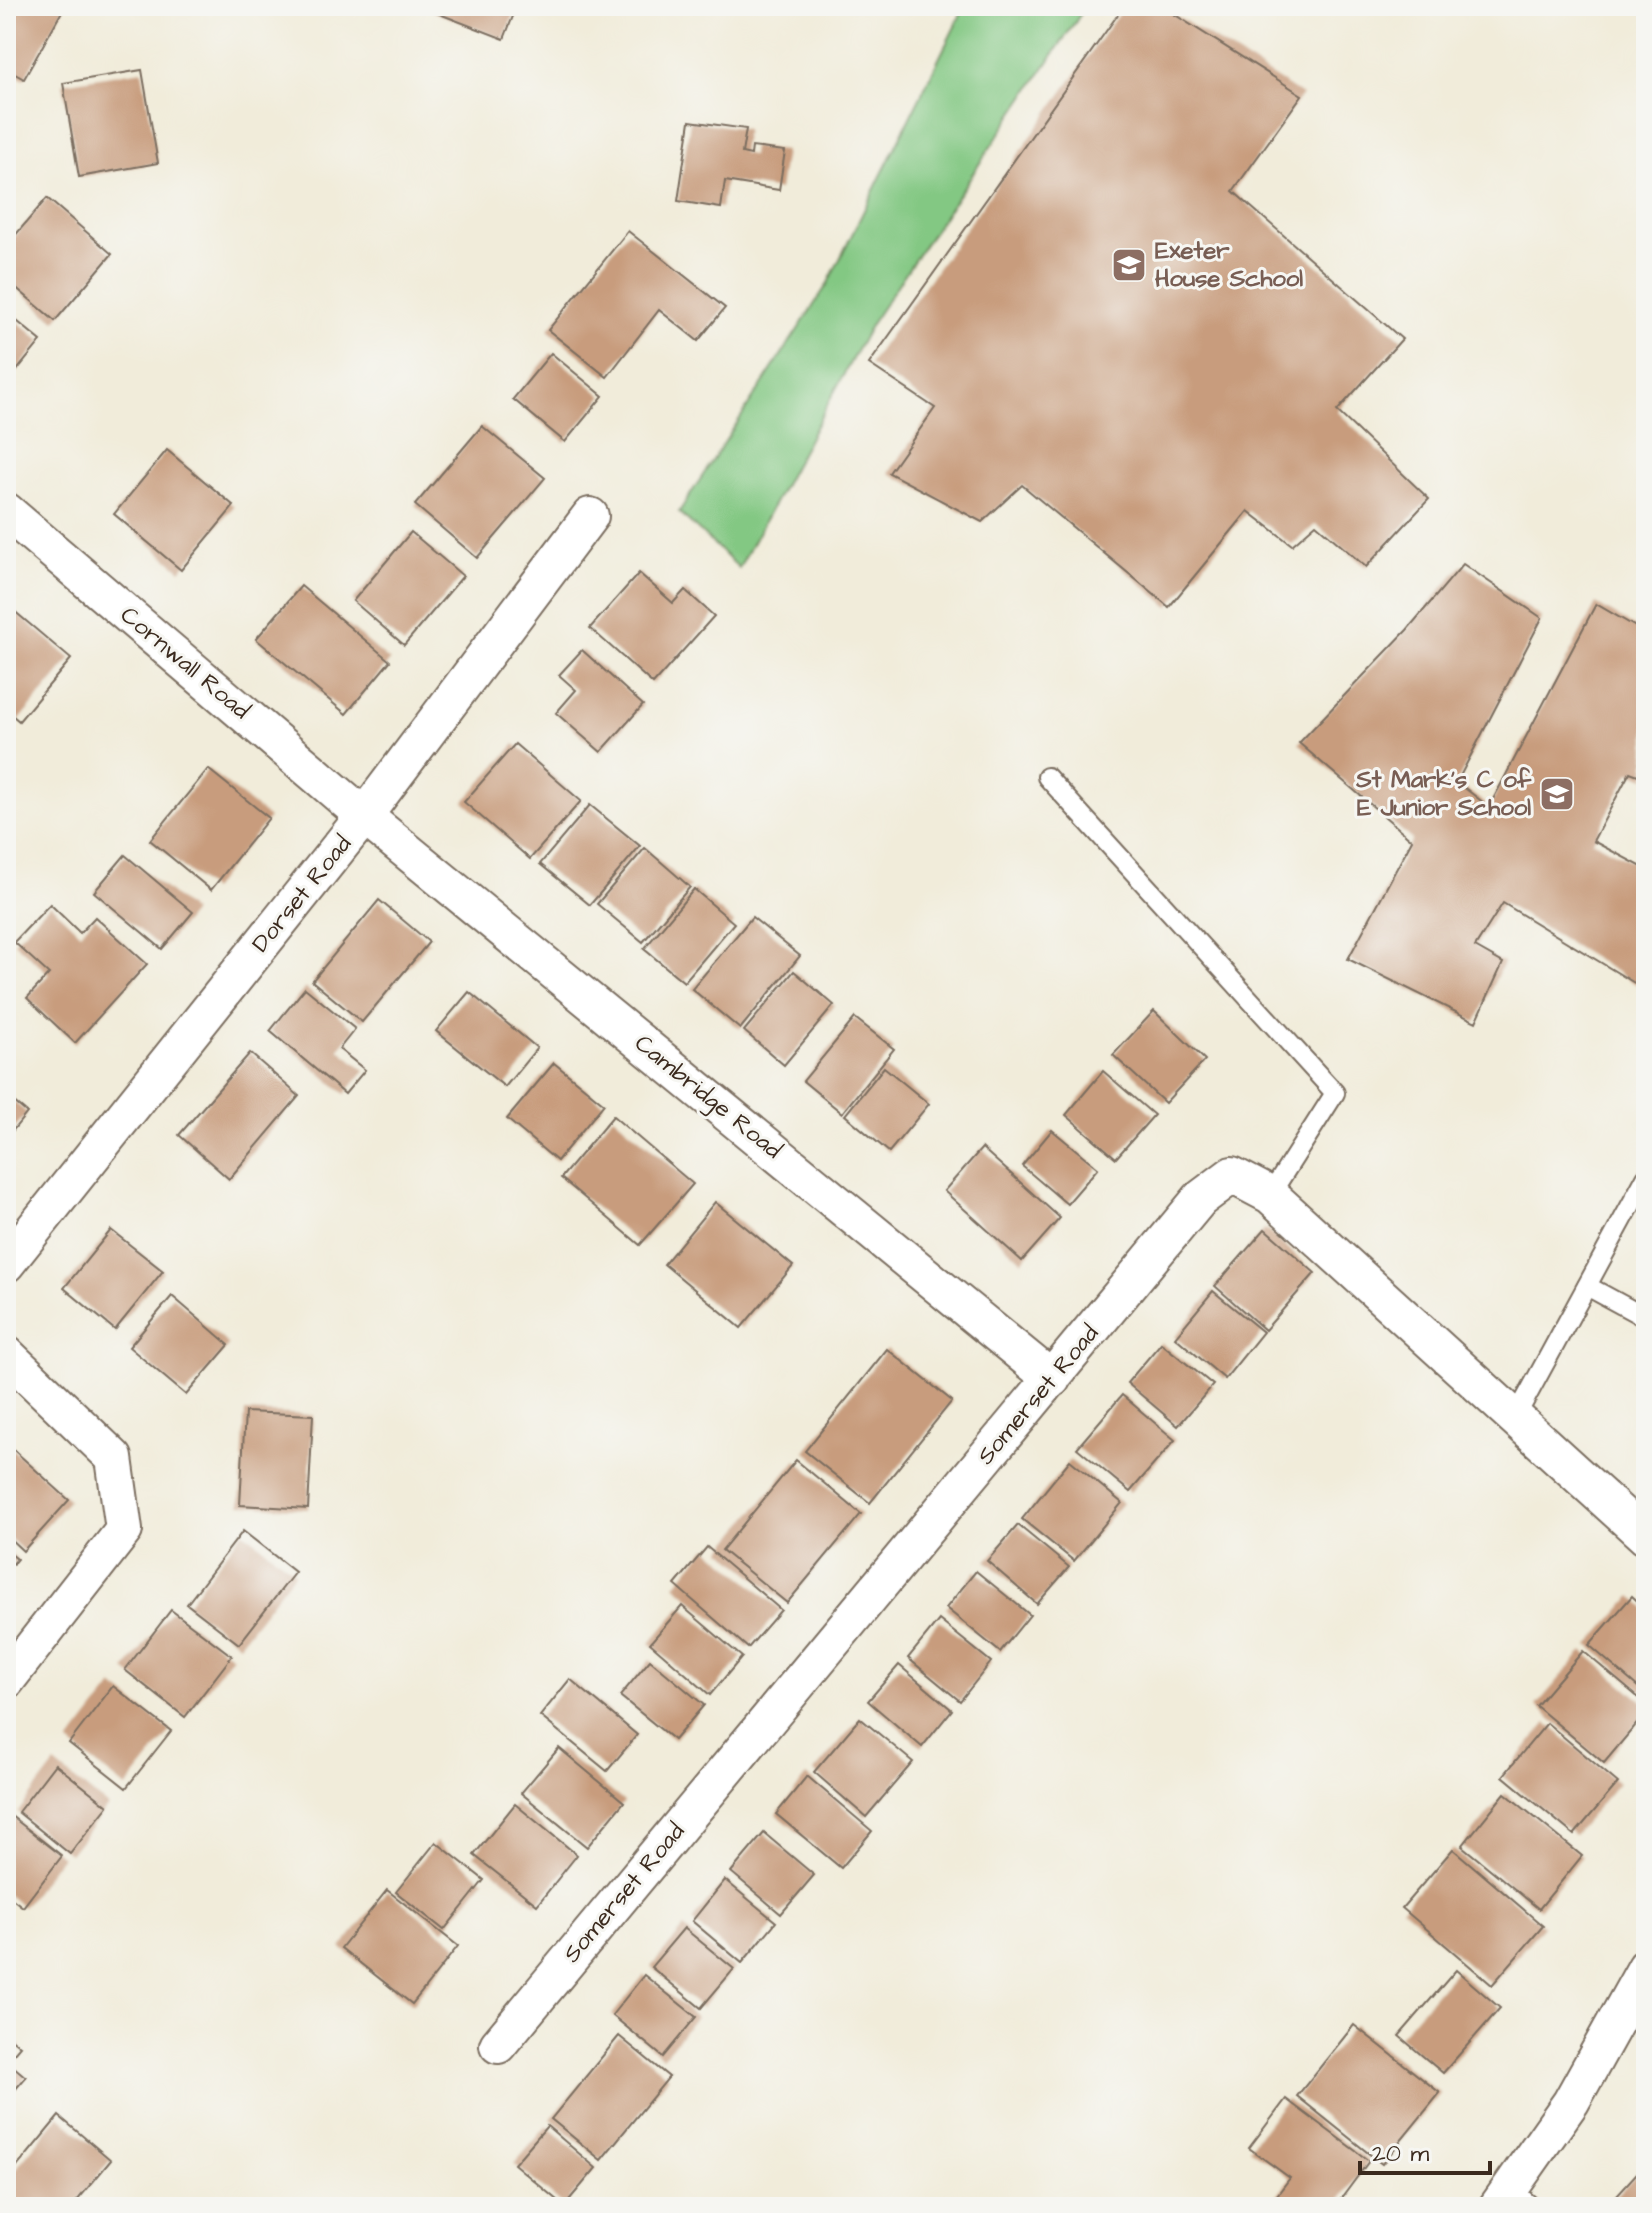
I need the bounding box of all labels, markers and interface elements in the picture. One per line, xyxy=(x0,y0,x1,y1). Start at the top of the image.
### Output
place label: Exeter House School xyxy=(1155,234,1303,296)
school or university icon: Exeter House School xyxy=(1110,246,1148,284)
street label: Cornwall Road xyxy=(113,599,257,727)
place label: St Mark's C of E Junior School xyxy=(1355,763,1532,825)
school or university icon: St Mark's C of E Junior School xyxy=(1538,775,1576,813)
street label: Dorset Road xyxy=(244,828,360,960)
street label: Cambridge Road xyxy=(626,1027,789,1168)
street label: Somerset Road xyxy=(969,1318,1107,1472)
street label: Somerset Road xyxy=(555,1816,693,1970)
scale bar xyxy=(1360,2125,1490,2175)
text: 20 m xyxy=(1372,2137,1429,2171)

